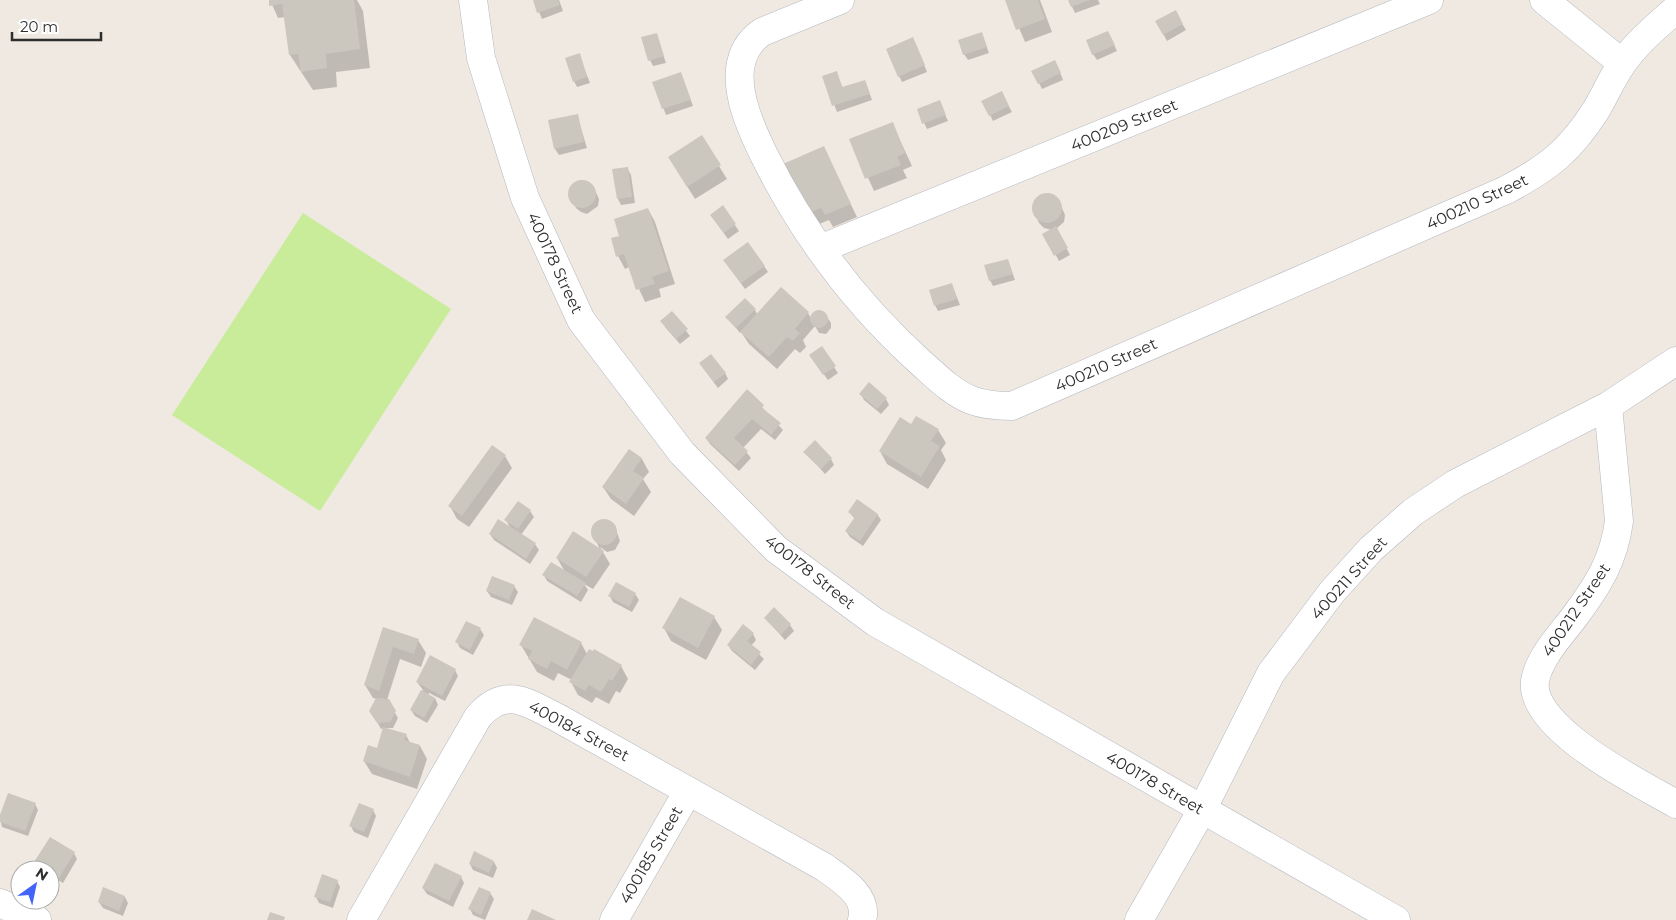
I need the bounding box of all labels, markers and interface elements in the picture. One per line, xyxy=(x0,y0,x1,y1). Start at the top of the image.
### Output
scale bar xyxy=(12,10,101,42)
text: 20 m xyxy=(20,17,58,36)
street label: 400209 Street xyxy=(1068,95,1181,155)
street label: 400210 Street xyxy=(1423,170,1531,234)
street label: 400178 Street xyxy=(523,209,587,317)
street label: 400210 Street xyxy=(1052,334,1160,396)
street label: 400178 Street xyxy=(761,531,859,613)
street label: 400211 Street xyxy=(1307,532,1392,623)
street label: 400212 Street xyxy=(1538,559,1614,660)
street label: 400184 Street xyxy=(526,697,633,766)
street label: 400178 Street xyxy=(1103,747,1208,819)
street label: 400185 Street xyxy=(615,802,687,907)
north arrow xyxy=(10,860,60,910)
text: N xyxy=(32,863,52,885)

